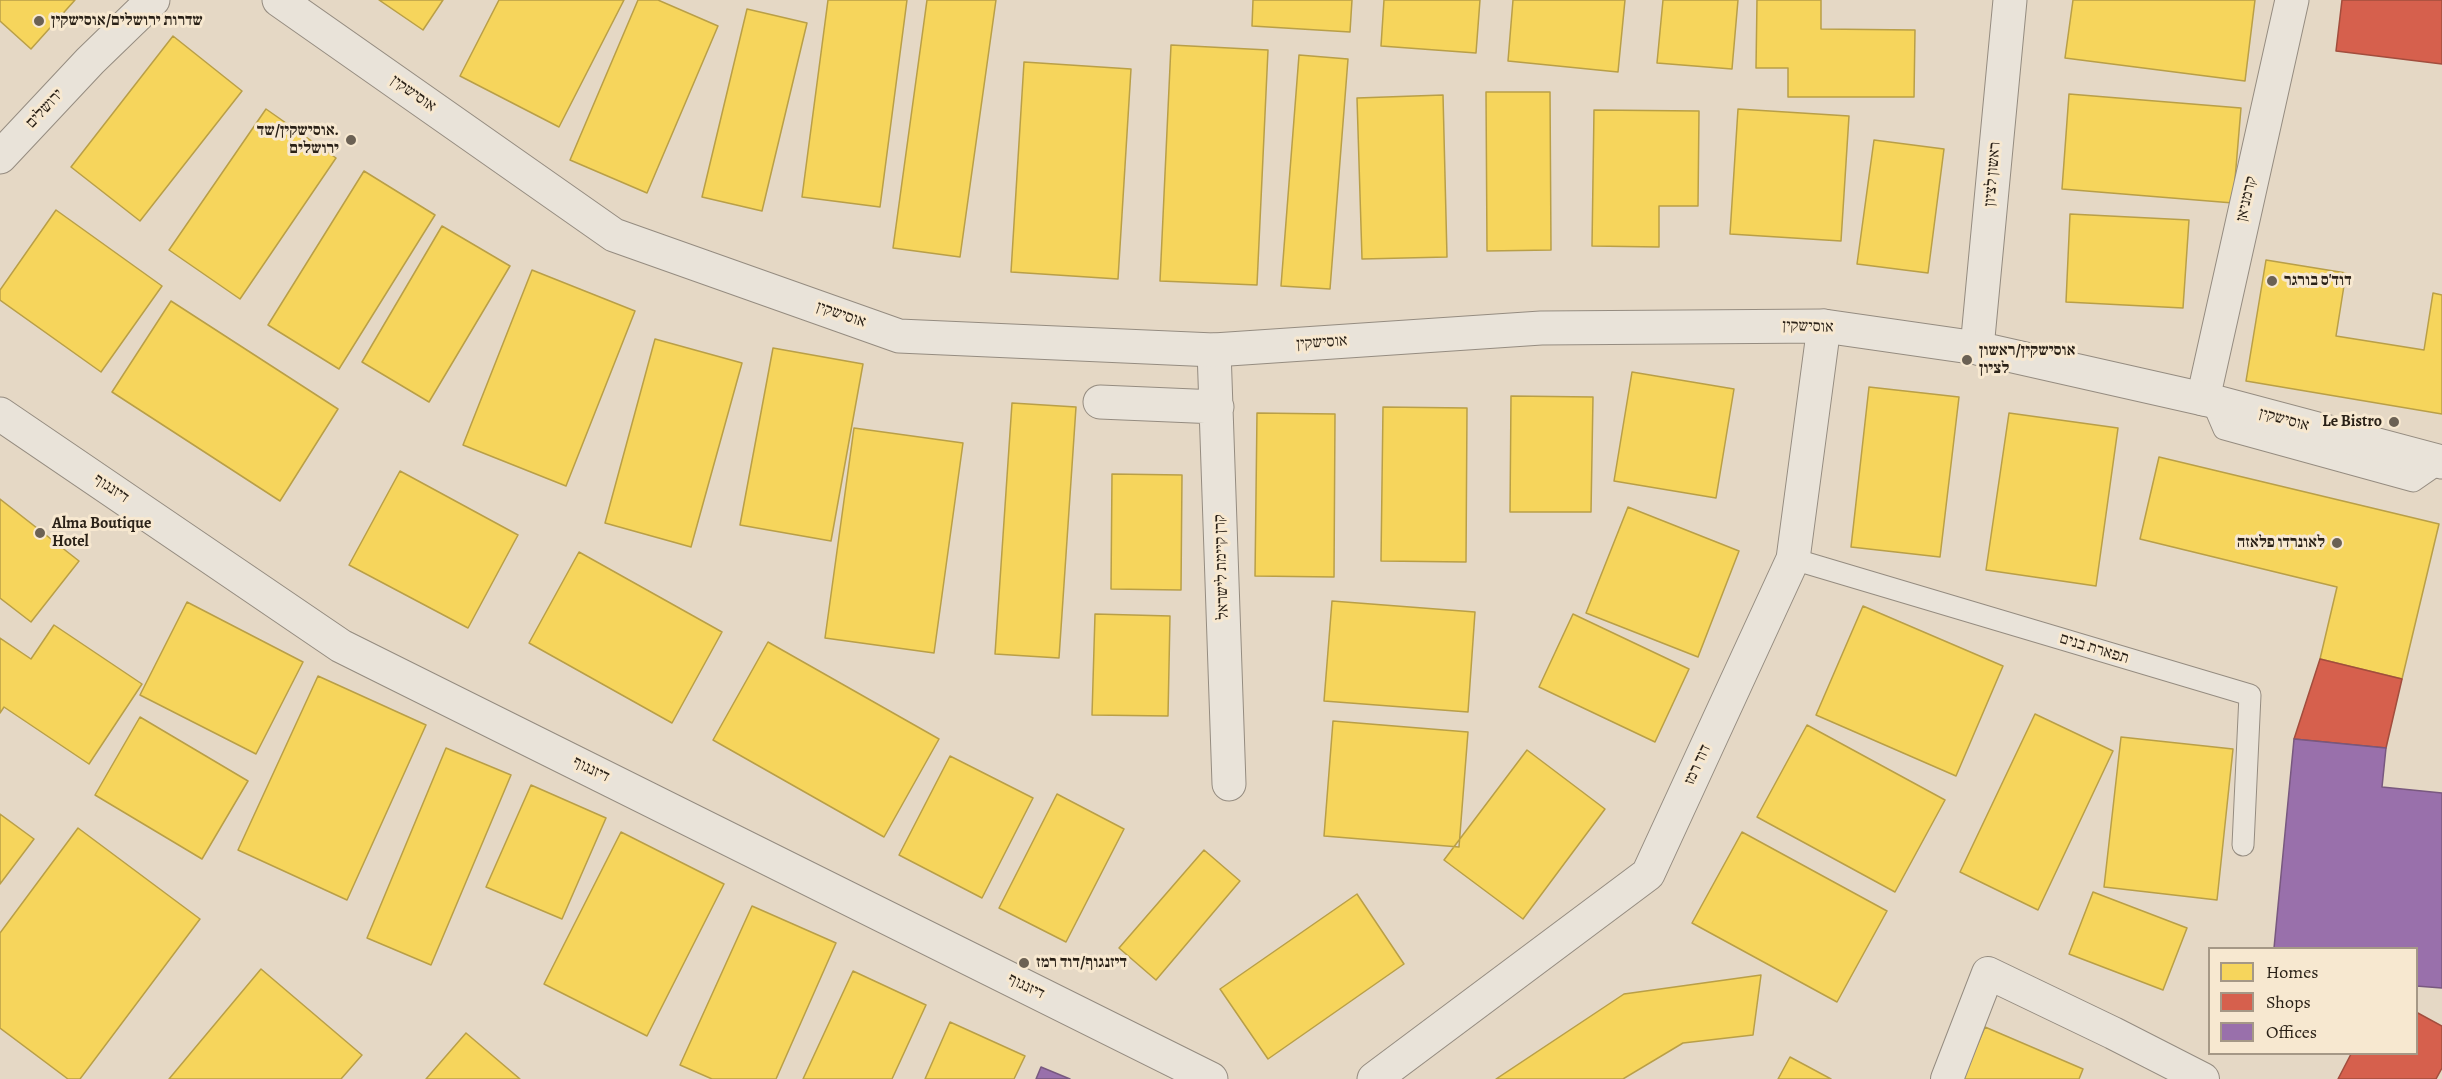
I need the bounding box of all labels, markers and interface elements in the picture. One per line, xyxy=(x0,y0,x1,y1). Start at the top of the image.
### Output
place label: שדרות ירושלים/אוסישקין xyxy=(51,11,203,31)
marker: שדרות ירושלים/אוסישקין xyxy=(32,14,46,28)
street label: אוסישקין xyxy=(387,71,439,117)
street label: ירושלים xyxy=(22,85,68,133)
place label: אוסישקין/שד. ירושלים xyxy=(257,121,339,159)
marker: אוסישקין/שד. ירושלים xyxy=(344,133,358,147)
street label: ראשון לציון xyxy=(1981,141,2005,207)
street label: קרמניאן xyxy=(2232,174,2262,224)
place label: דוד'ס בורגר xyxy=(2284,271,2352,291)
marker: דוד'ס בורגר xyxy=(2265,274,2279,288)
street label: אוסישקין xyxy=(814,298,868,332)
street label: אוסישקין xyxy=(1782,317,1834,337)
street label: אוסישקין xyxy=(1296,332,1348,354)
place label: אוסישקין/ראשון לציון xyxy=(1979,341,2075,379)
marker: אוסישקין/ראשון לציון xyxy=(1960,353,1974,367)
street label: אוסישקין xyxy=(2257,404,2311,436)
place label: Le Bistro xyxy=(2322,412,2382,432)
marker: Le Bistro xyxy=(2387,415,2401,429)
street label: דיזנגוף xyxy=(90,470,132,508)
place label: Alma Boutique Hotel xyxy=(52,514,151,552)
street label: קרן קיימת לישראל xyxy=(1211,514,1233,620)
marker: Alma Boutique Hotel xyxy=(33,526,47,540)
place label: לאונרדו פלאזה xyxy=(2237,533,2325,553)
marker: לאונרדו פלאזה xyxy=(2330,536,2344,550)
street label: תפארת בנים xyxy=(2057,629,2131,669)
street label: דוד רמז xyxy=(1680,742,1716,788)
street label: דיזנגוף xyxy=(570,753,612,787)
legend xyxy=(2208,947,2418,1055)
place label: דיזנגוף/דוד רמז xyxy=(1036,953,1127,973)
marker: דיזנגוף/דוד רמז xyxy=(1017,956,1031,970)
text: Homes xyxy=(2266,960,2318,984)
street label: דיזנגוף xyxy=(1005,970,1047,1004)
text: Shops xyxy=(2266,990,2311,1014)
text: Offices xyxy=(2266,1020,2317,1044)

